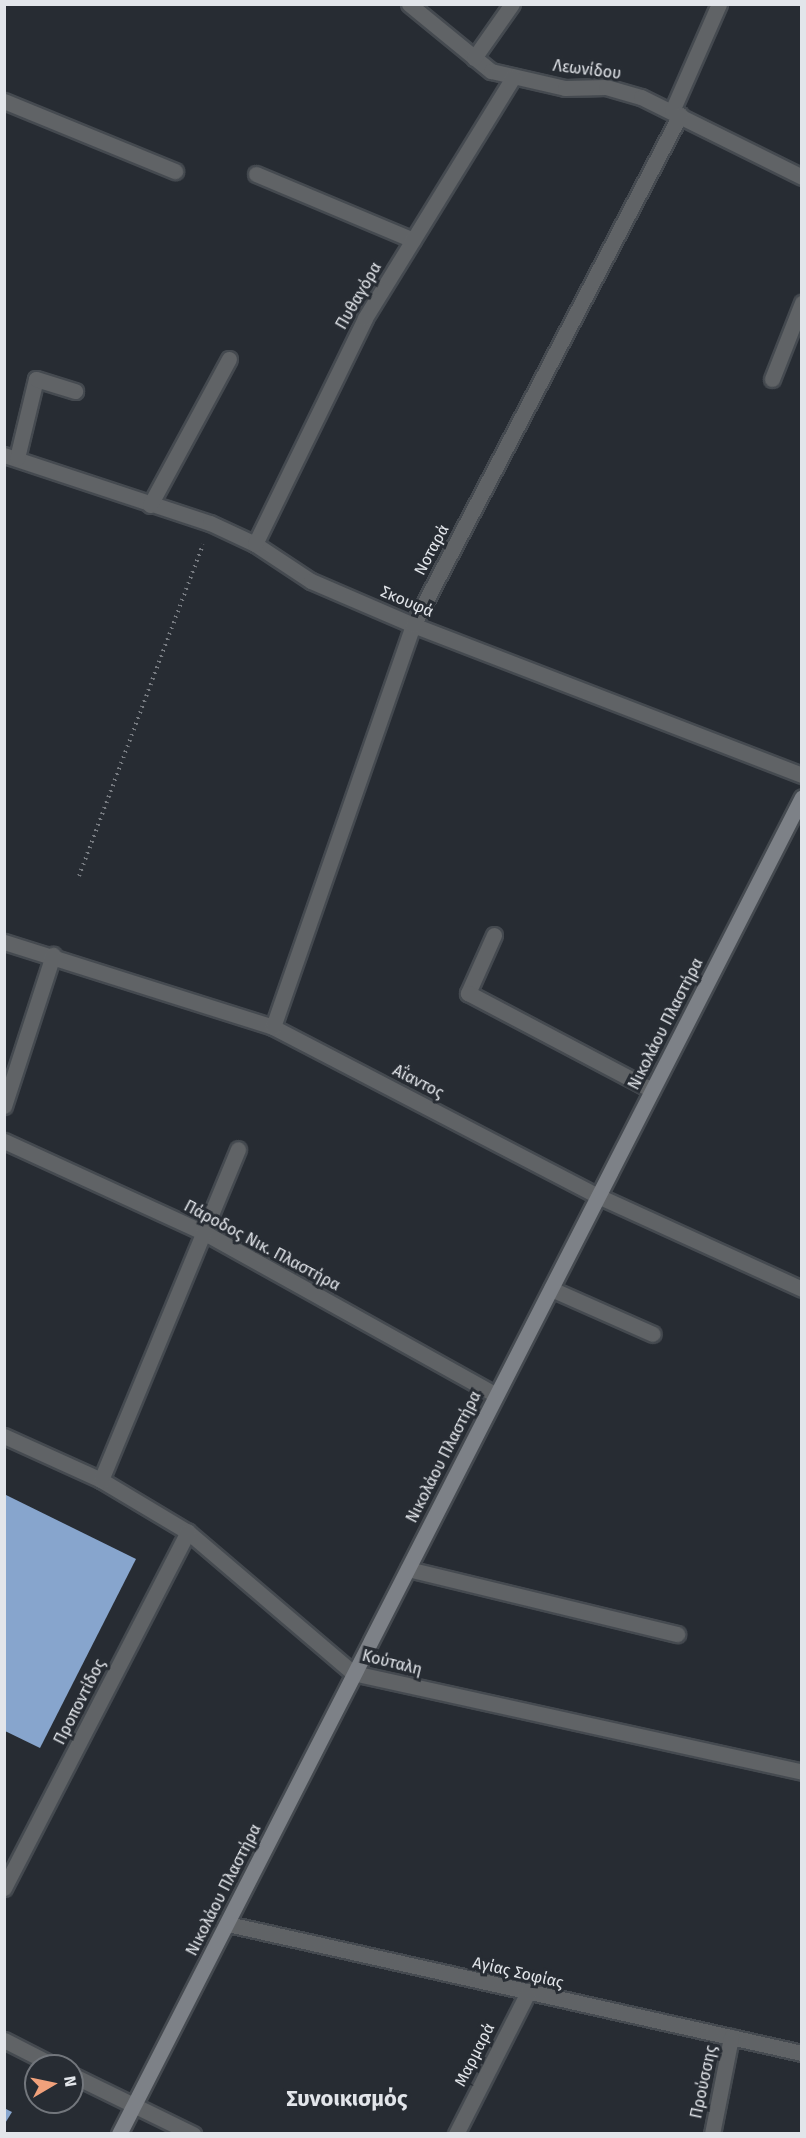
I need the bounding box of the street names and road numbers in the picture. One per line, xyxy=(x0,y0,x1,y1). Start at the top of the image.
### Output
street label: Λεωνίδου xyxy=(552,56,622,84)
street label: Πυθαγόρα xyxy=(332,259,386,333)
street label: Νοταρά xyxy=(411,521,453,579)
street label: Σκουφά xyxy=(378,582,436,622)
street label: Νικολάου Πλαστήρα xyxy=(624,955,708,1093)
street label: Αΐαντος xyxy=(389,1061,447,1103)
street label: Πάροδος Νικ. Πλαστήρα xyxy=(181,1197,343,1295)
street label: Νικολάου Πλαστήρα xyxy=(402,1388,486,1526)
street label: Κούταλη xyxy=(360,1646,424,1680)
street label: Προποντίδος xyxy=(50,1656,110,1748)
street label: Νικολάου Πλαστήρα xyxy=(182,1821,266,1959)
street label: Αγίας Σοφίας xyxy=(471,1953,565,1993)
street label: Μαρμαρά xyxy=(451,2020,499,2090)
street label: Προύσσης xyxy=(687,2044,721,2120)

